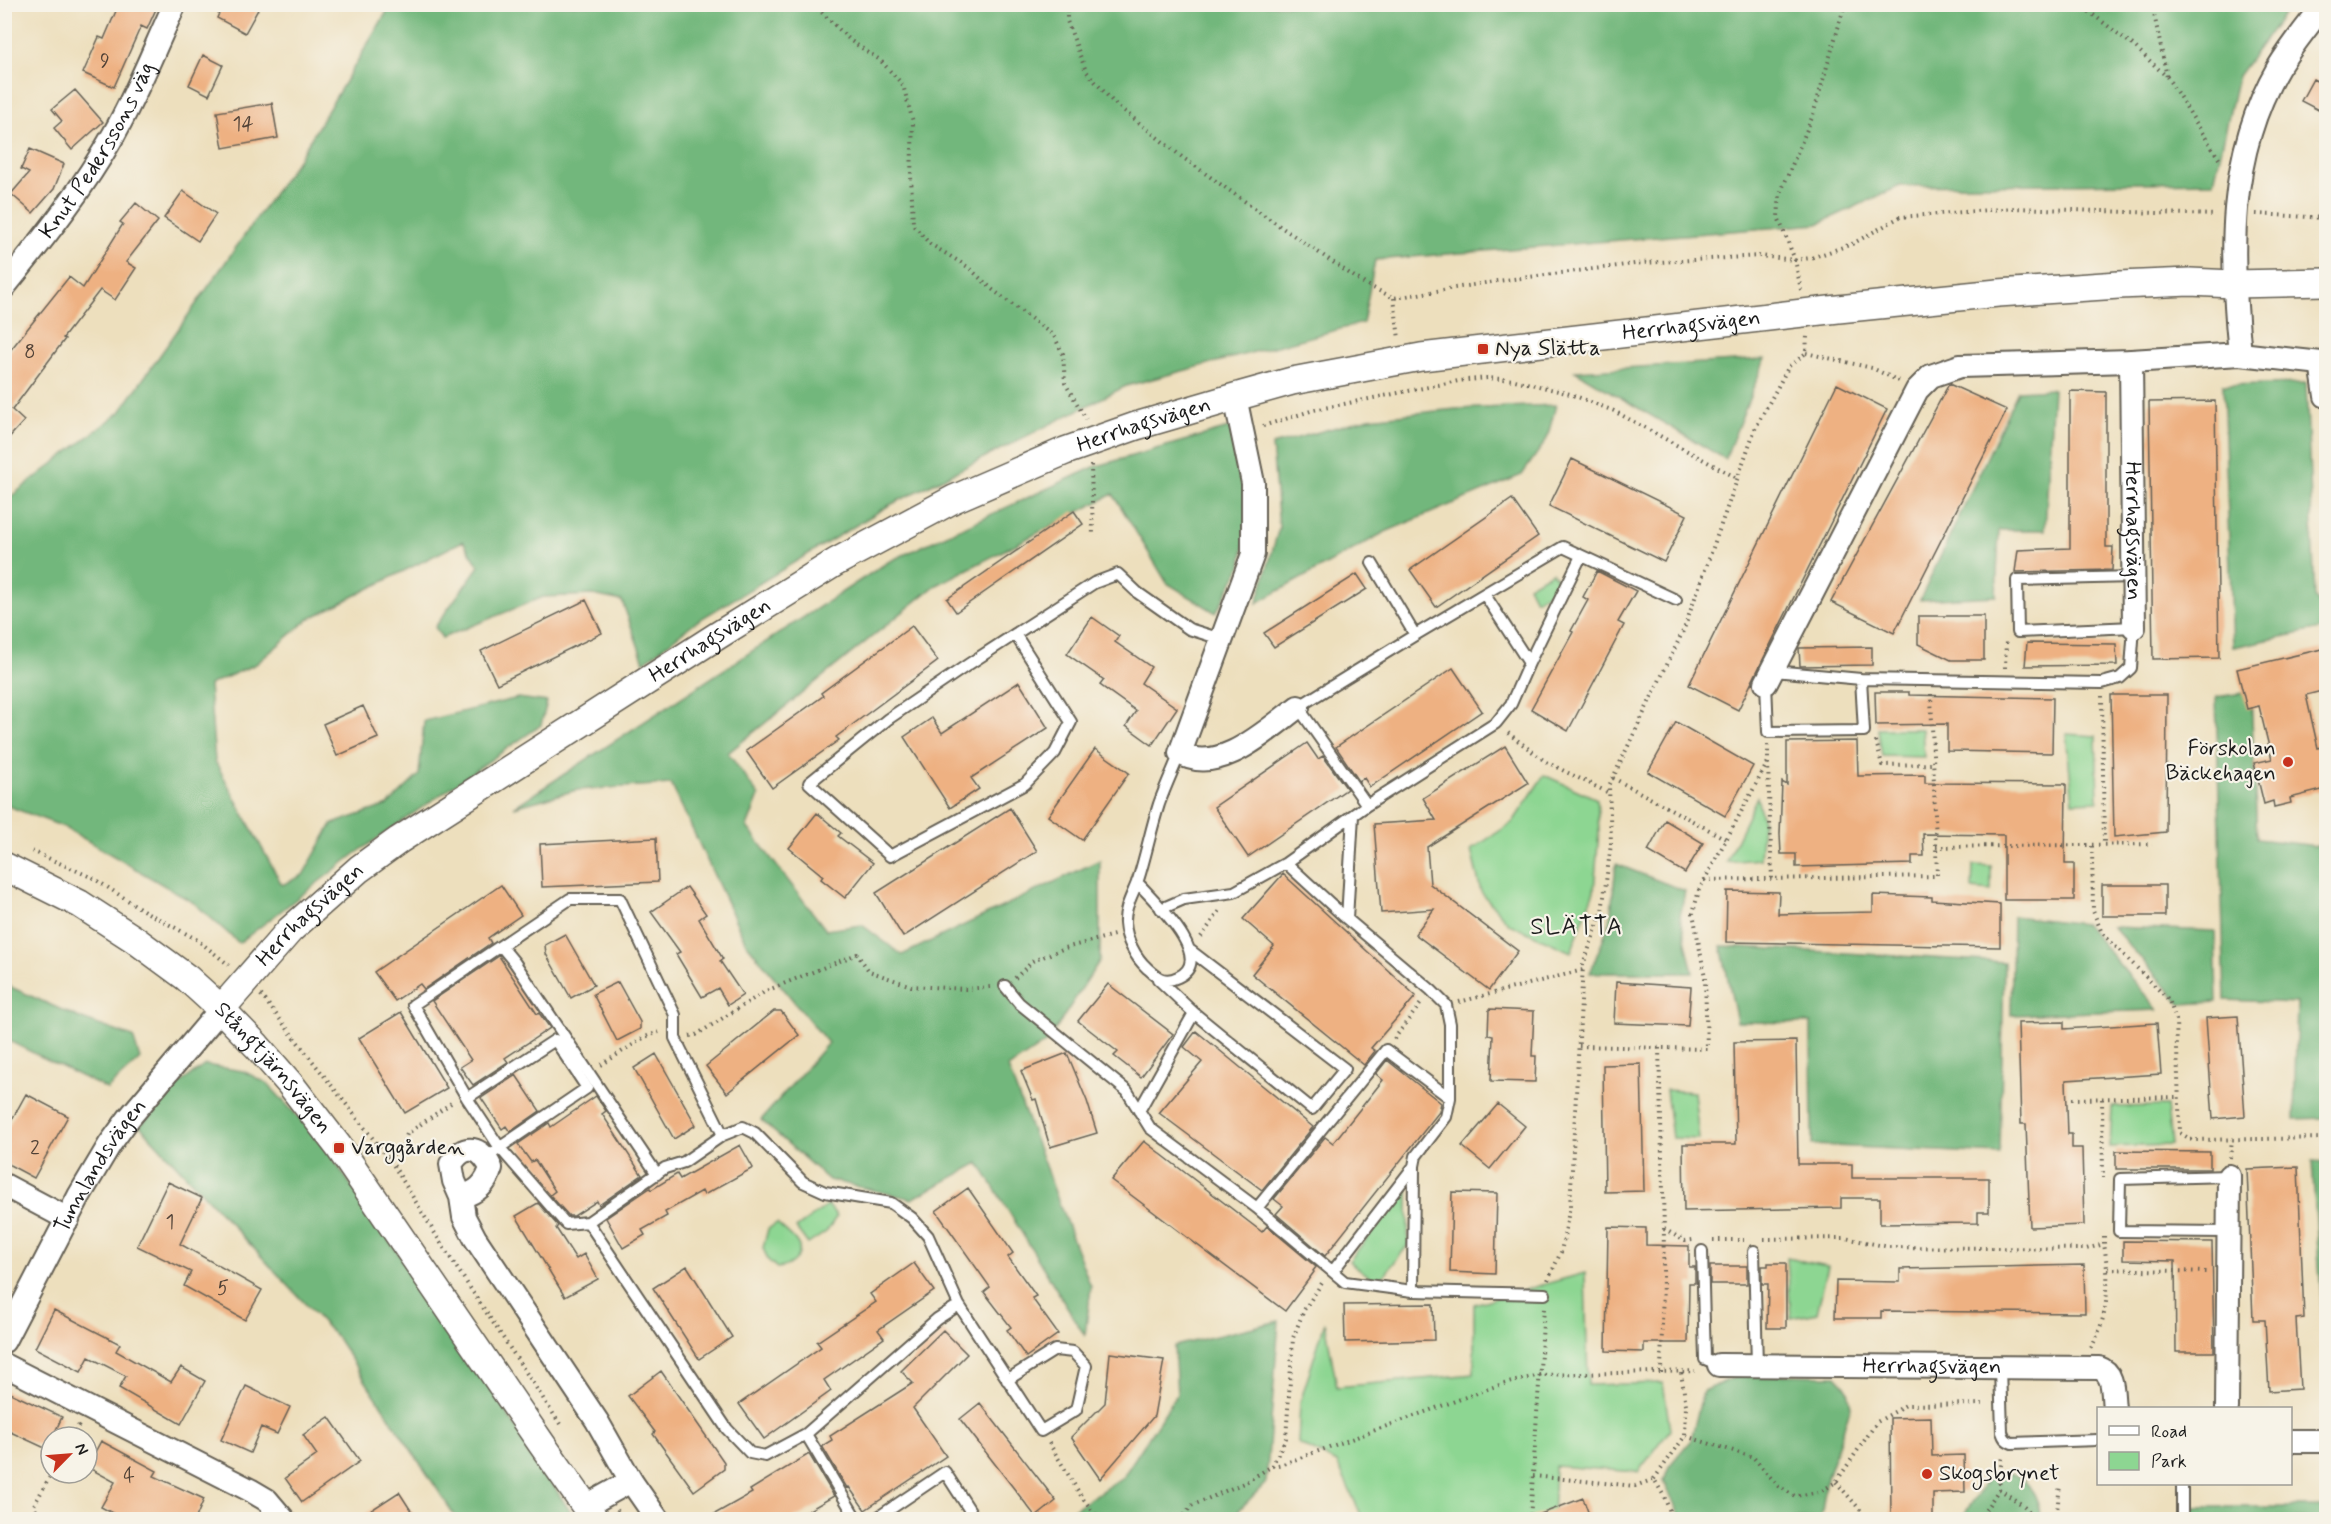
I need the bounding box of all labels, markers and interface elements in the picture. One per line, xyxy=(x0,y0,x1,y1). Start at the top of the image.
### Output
house number: 9 xyxy=(100,48,110,75)
street label: Knut Pederssons väg xyxy=(33,58,162,245)
house number: 14 xyxy=(232,111,254,138)
street label: Herrhagsvägen xyxy=(1621,304,1762,348)
place label: Nya Slätta xyxy=(1495,335,1601,363)
house number: 8 xyxy=(24,339,36,366)
marker: Nya Slätta xyxy=(1476,342,1490,356)
street label: Herrhagsvägen xyxy=(1073,391,1214,460)
street label: Herrhagsvägen xyxy=(2116,461,2148,601)
street label: Herrhagsvägen xyxy=(644,592,776,690)
place label: Förskolan Bäckehagen xyxy=(2166,735,2276,789)
marker: Förskolan Bäckehagen xyxy=(2281,755,2295,769)
street label: Herrhagsvägen xyxy=(250,857,370,973)
district label: SLÄTTA xyxy=(1530,912,1624,943)
street label: Stångtjärnsvägen xyxy=(208,996,338,1140)
street label: Tunnlandsvägen xyxy=(48,1093,153,1238)
place label: Varggården xyxy=(351,1134,464,1165)
house number: 2 xyxy=(30,1135,40,1162)
marker: Varggården xyxy=(332,1141,346,1155)
house number: 1 xyxy=(166,1209,174,1236)
house number: 5 xyxy=(217,1275,229,1302)
street label: Herrhagsvägen xyxy=(1862,1352,2002,1384)
legend xyxy=(2097,1407,2292,1485)
text: Road xyxy=(2151,1420,2187,1444)
north arrow xyxy=(39,1425,99,1485)
text: N xyxy=(69,1440,93,1459)
text: Park xyxy=(2151,1450,2187,1474)
place label: Skogsbrynet xyxy=(1939,1460,2059,1491)
house number: 4 xyxy=(123,1463,135,1490)
marker: Skogsbrynet xyxy=(1920,1467,1934,1481)

